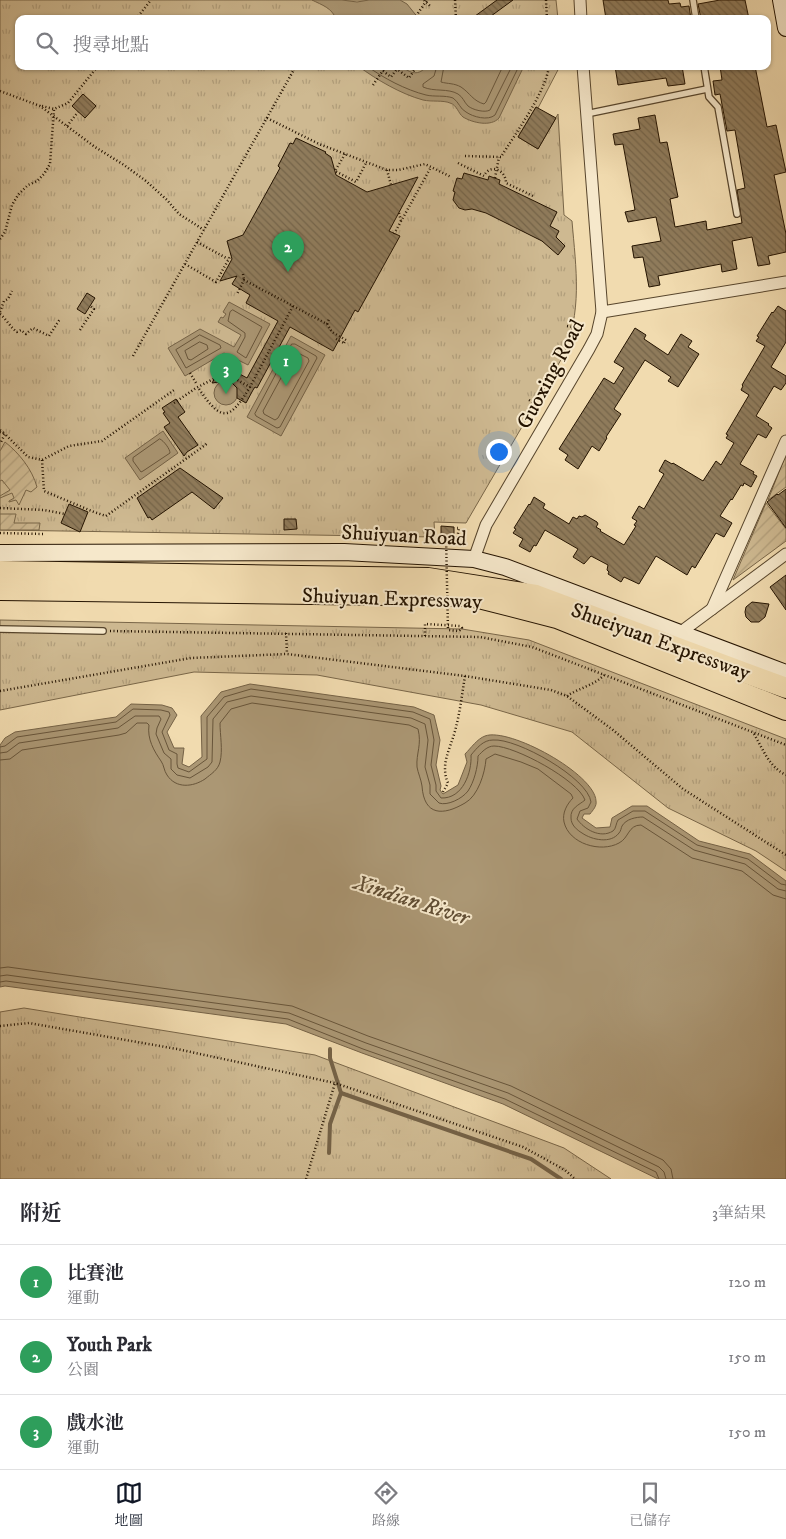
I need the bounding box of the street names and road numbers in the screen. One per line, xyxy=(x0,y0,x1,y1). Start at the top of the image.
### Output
street label: Guoxing Road xyxy=(511,315,591,434)
street label: Shuiyuan Road xyxy=(341,520,468,552)
street label: Shuiyuan Expressway xyxy=(301,583,484,615)
street label: Shueiyuan Expressway xyxy=(567,597,755,687)

